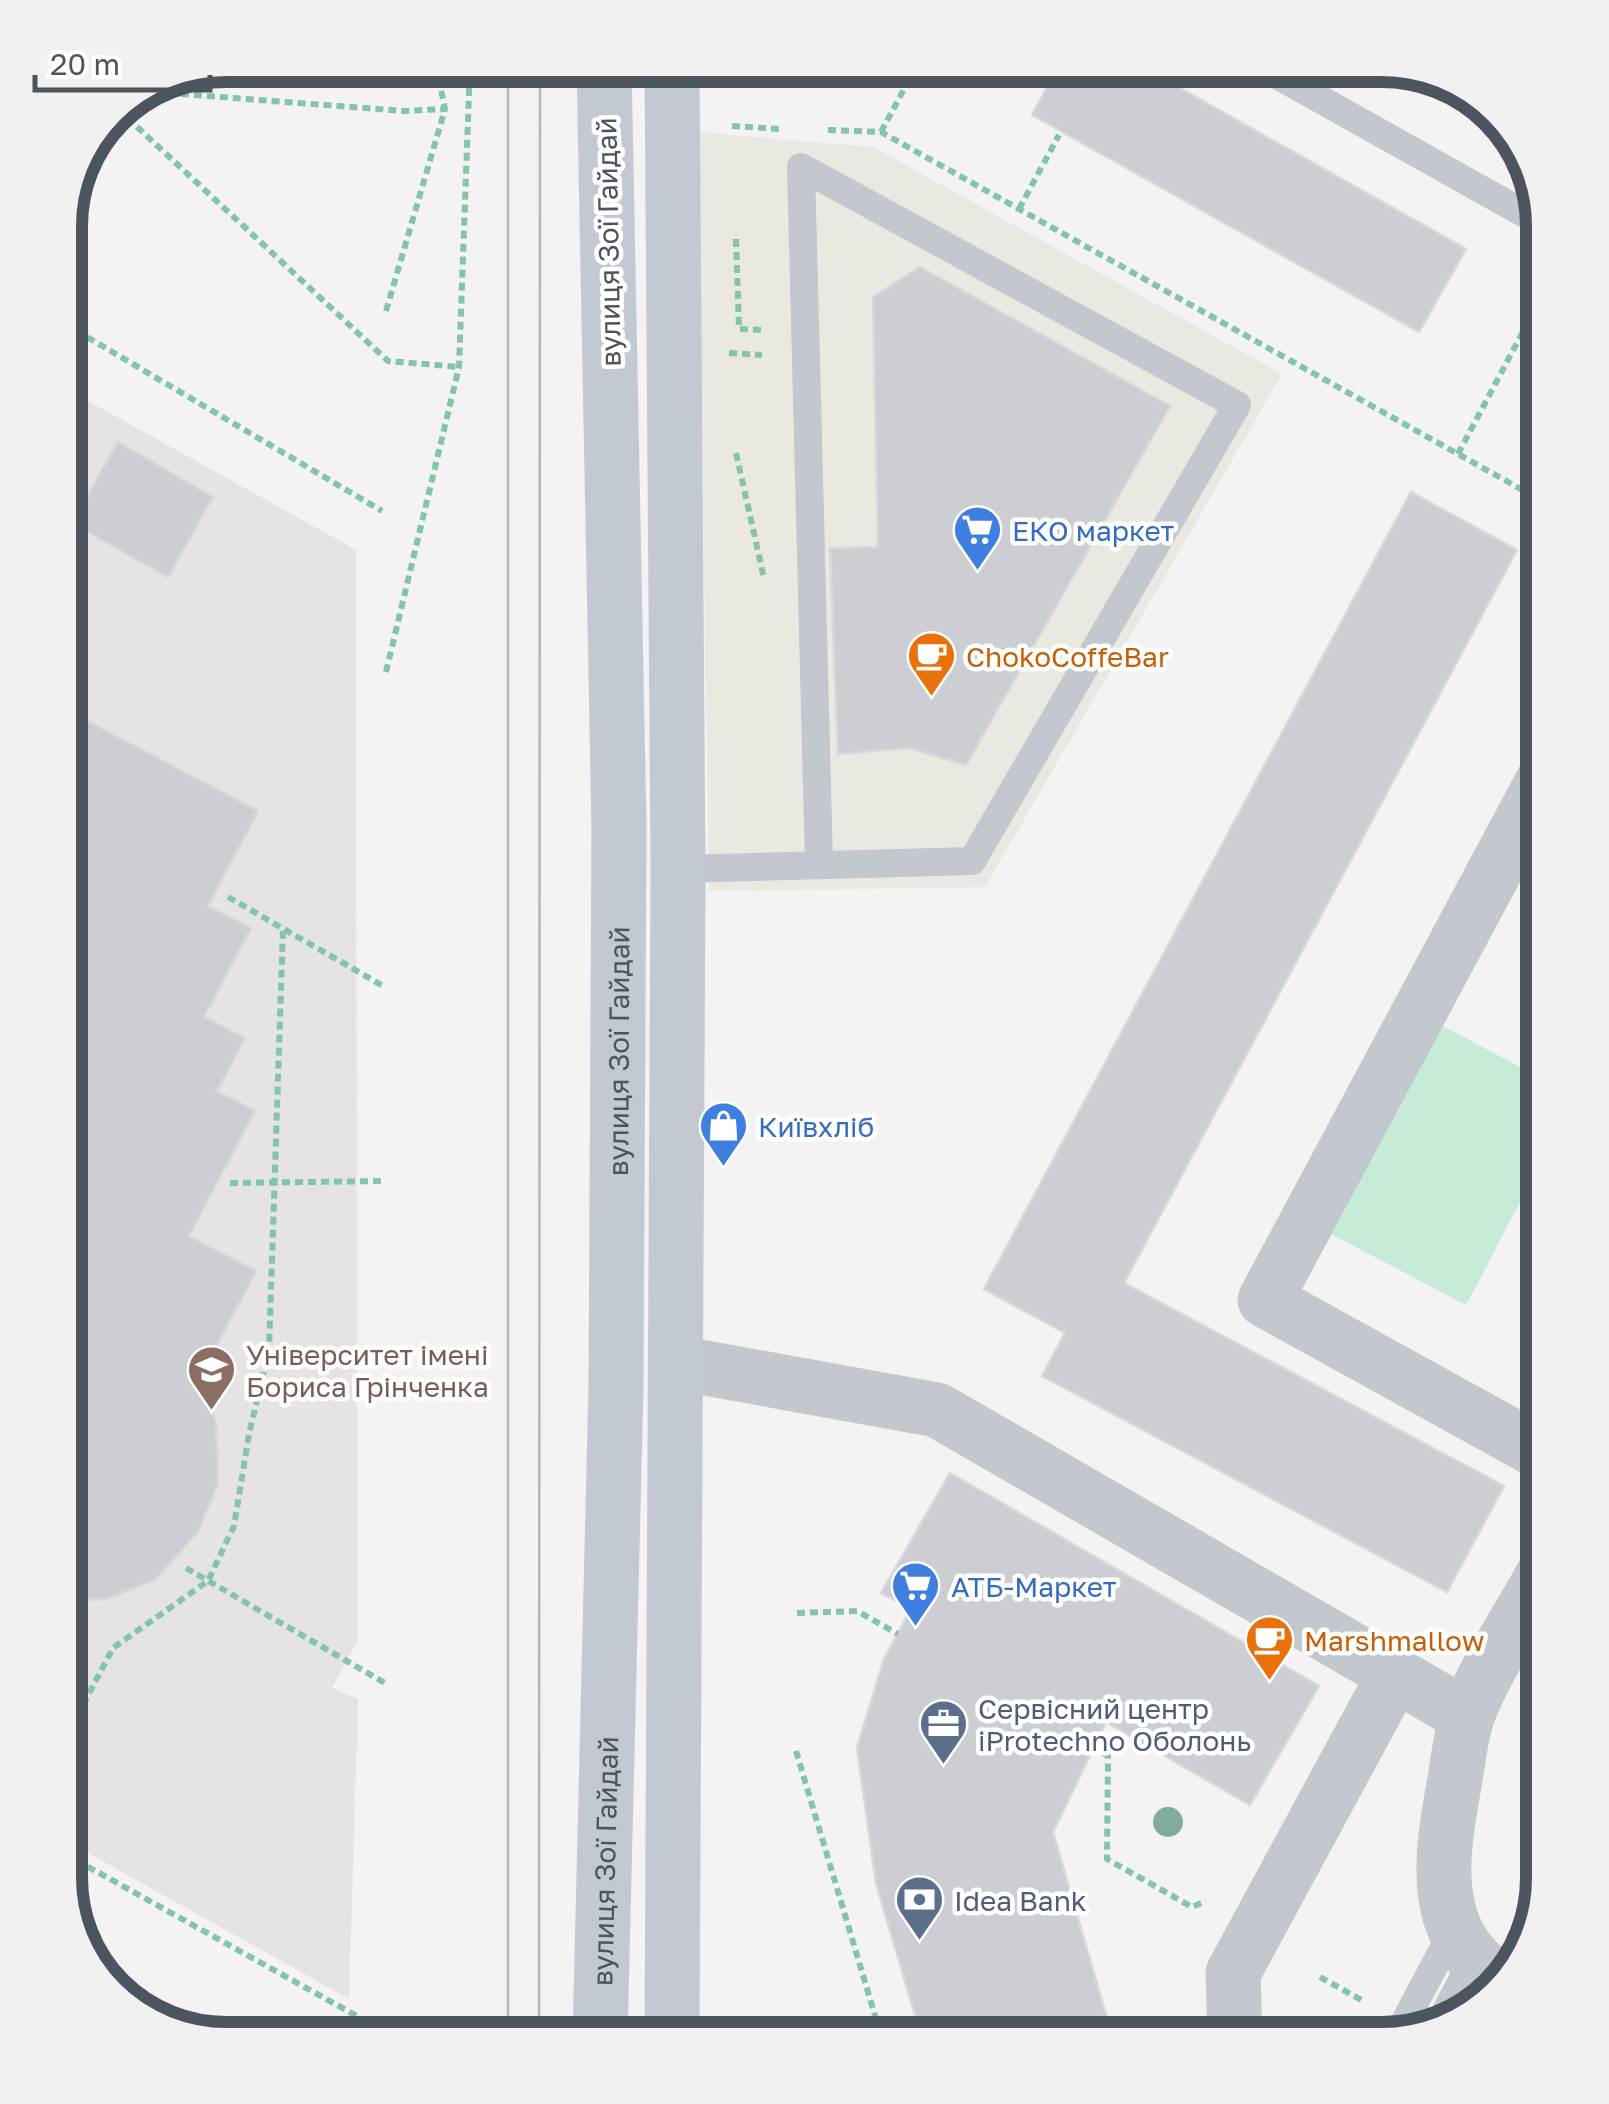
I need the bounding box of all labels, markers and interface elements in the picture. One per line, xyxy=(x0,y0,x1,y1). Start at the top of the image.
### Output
scale bar xyxy=(35,30,210,92)
text: 20 m xyxy=(50,46,120,82)
street label: вулиця Зої Гайдай xyxy=(589,117,627,367)
supermarket icon: ЕКО маркет xyxy=(951,504,1003,572)
place label: ЕКО маркет xyxy=(1012,514,1175,547)
cafe icon: ChokoCoffeBar xyxy=(905,630,957,698)
place label: ChokoCoffeBar xyxy=(966,640,1169,673)
street label: вулиця Зої Гайдай xyxy=(601,926,635,1176)
shop icon: Київхліб xyxy=(697,1100,749,1168)
place label: Київхліб xyxy=(758,1110,874,1143)
place label: Університет імені Бориса Грінченка xyxy=(246,1338,489,1403)
school or university icon: Університет імені Бориса Грінченка xyxy=(185,1344,237,1412)
supermarket icon: АТБ-Маркет xyxy=(890,1560,942,1628)
place label: АТБ-Маркет xyxy=(951,1570,1117,1603)
cafe icon: Marshmallow xyxy=(1243,1614,1295,1682)
place label: Marshmallow xyxy=(1304,1624,1484,1657)
place label: Сервісний центр iProtechno Оболонь xyxy=(978,1692,1251,1757)
office icon: Сервісний центр iProtechno Оболонь xyxy=(917,1698,969,1766)
street label: вулиця Зої Гайдай xyxy=(585,1736,624,1986)
bank icon: Idea Bank xyxy=(893,1874,945,1942)
place label: Idea Bank xyxy=(954,1884,1087,1917)

